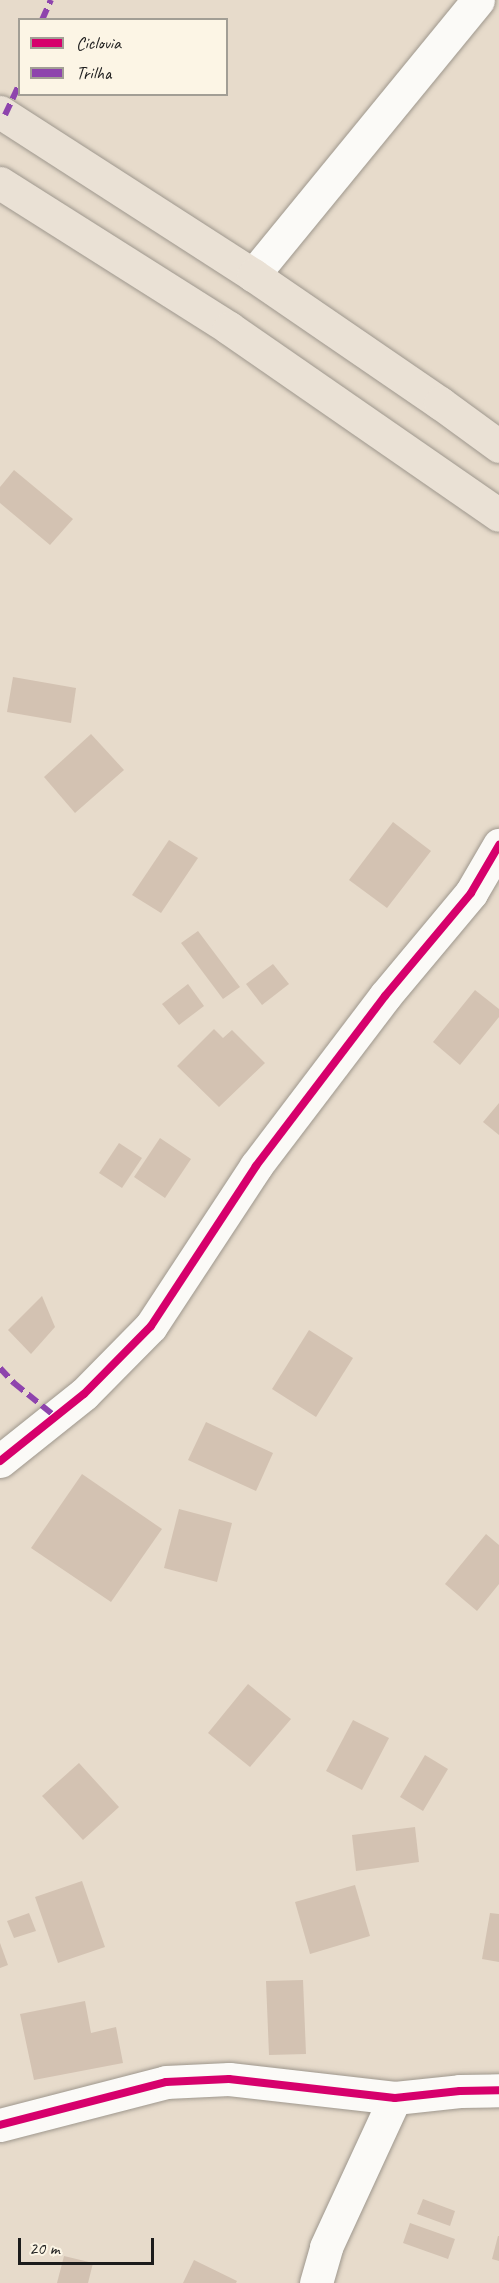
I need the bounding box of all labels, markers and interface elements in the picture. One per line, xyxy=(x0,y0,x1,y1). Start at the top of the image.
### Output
legend xyxy=(18,18,228,96)
text: Ciclovia xyxy=(76,32,121,54)
text: Trilha xyxy=(76,62,111,84)
scale bar xyxy=(21,2226,158,2264)
text: 20 m xyxy=(29,2237,60,2259)

